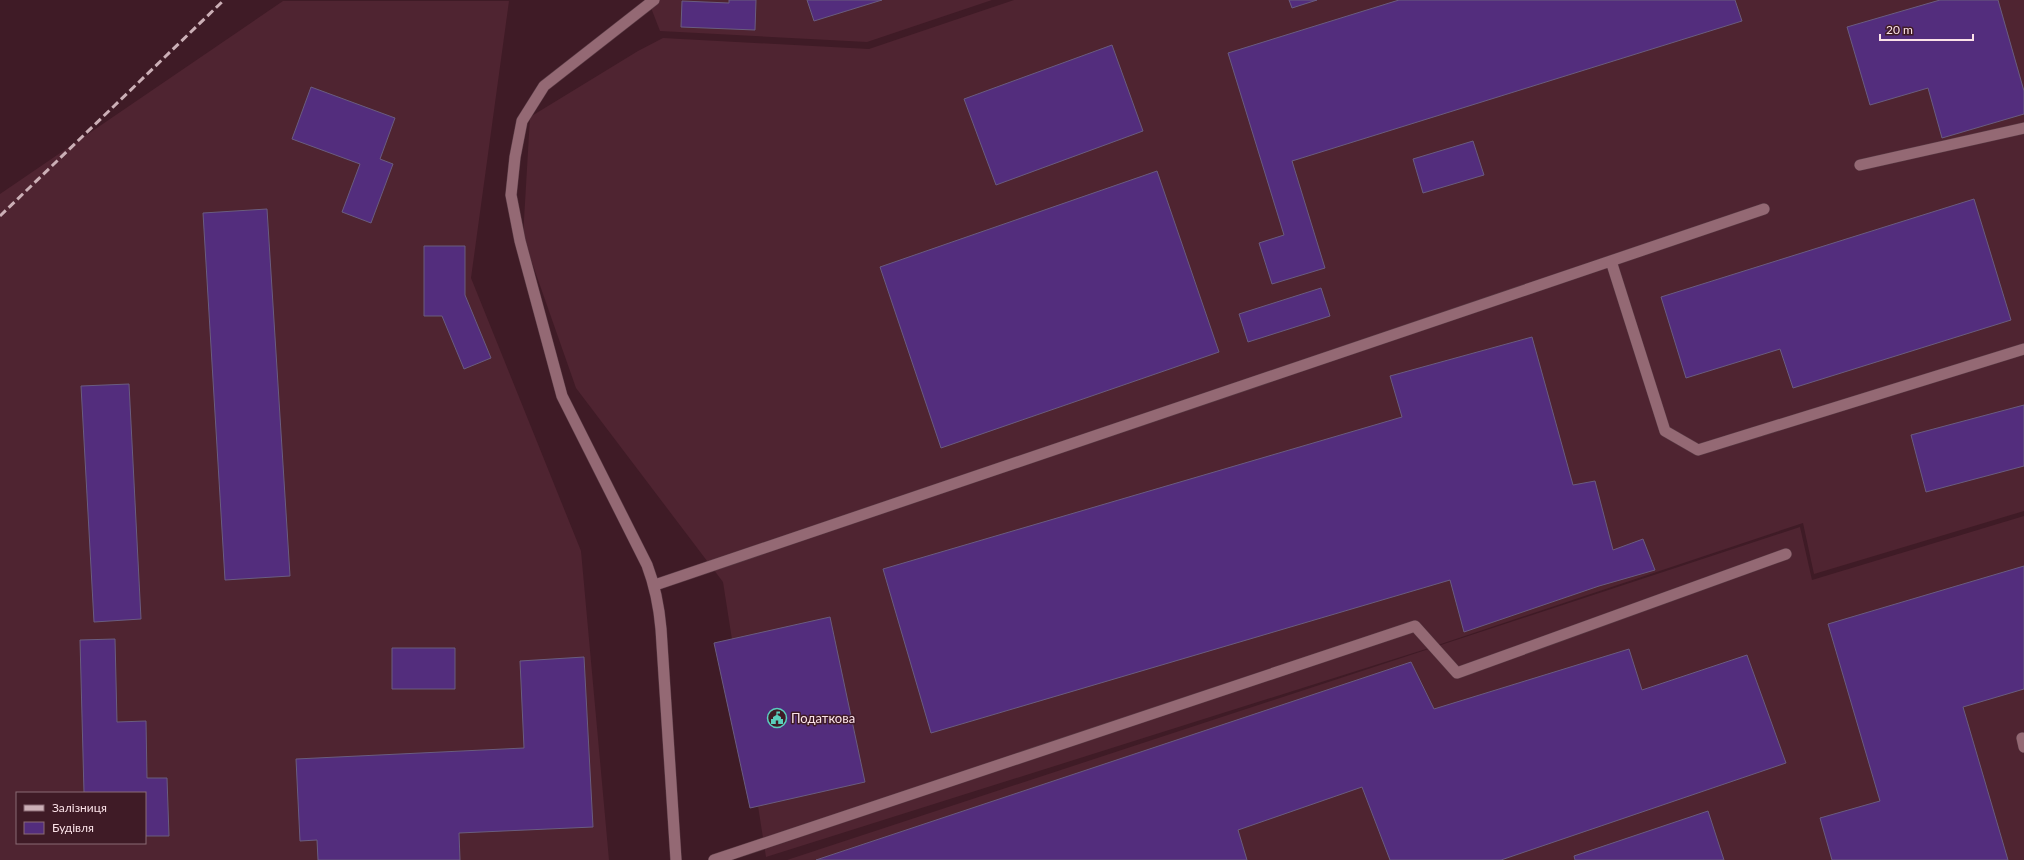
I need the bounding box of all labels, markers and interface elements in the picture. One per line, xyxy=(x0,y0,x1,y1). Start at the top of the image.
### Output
scale bar xyxy=(1880,16,1973,42)
text: 20 m xyxy=(1886,22,1913,37)
public building icon: Податкова xyxy=(766,707,788,729)
place label: Податкова xyxy=(791,710,855,726)
legend xyxy=(16,792,146,844)
text: Залізниця xyxy=(52,800,107,815)
text: Будівля xyxy=(52,820,94,835)

